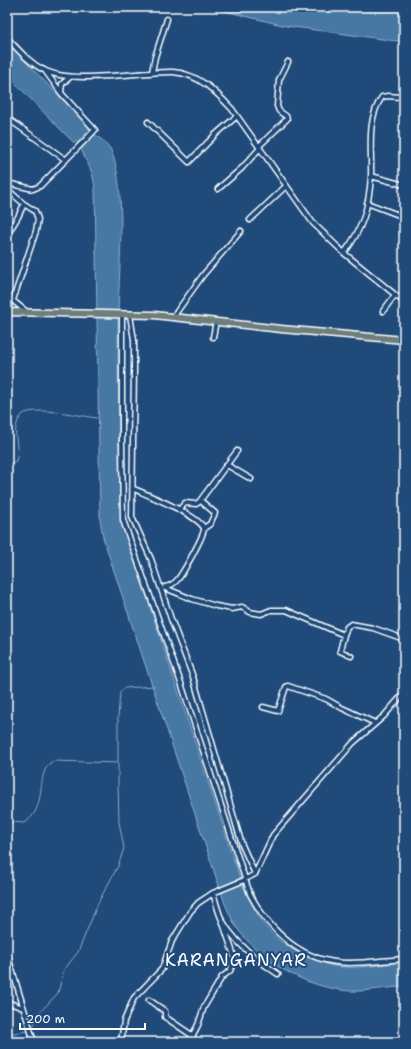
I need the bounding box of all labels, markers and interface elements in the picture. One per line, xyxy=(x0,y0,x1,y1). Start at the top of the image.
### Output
district label: KARANGANYAR xyxy=(165,949,307,971)
scale bar xyxy=(20,1005,145,1031)
text: 200 m xyxy=(26,1011,65,1027)

